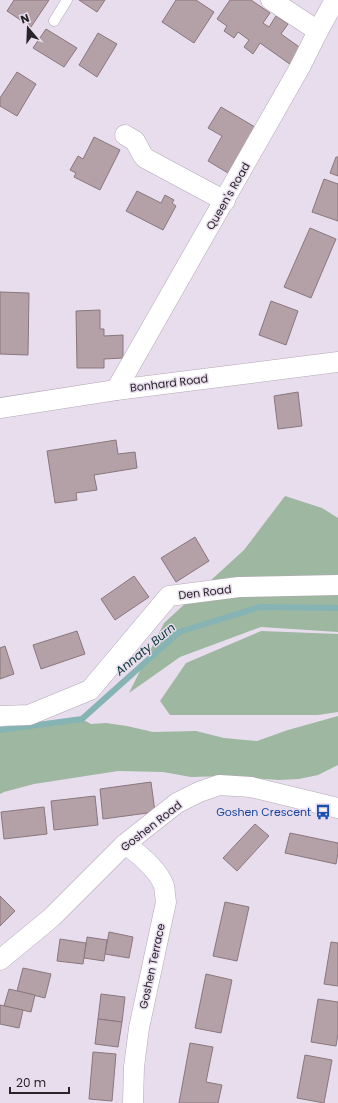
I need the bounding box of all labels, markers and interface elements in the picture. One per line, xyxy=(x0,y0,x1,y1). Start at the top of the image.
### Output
north arrow xyxy=(8,8,48,48)
text: N xyxy=(18,10,31,27)
street label: Queen's Road xyxy=(202,159,254,233)
street label: Bonhard Road xyxy=(129,370,209,396)
street label: Den Road xyxy=(178,581,232,603)
water label: Annaty Burn xyxy=(111,619,179,680)
street label: Goshen Road xyxy=(117,797,185,855)
bus stop icon: Goshen Crescent xyxy=(314,803,332,821)
place label: Goshen Crescent xyxy=(216,804,311,820)
street label: Goshen Terrace xyxy=(135,922,169,1010)
scale bar xyxy=(10,1069,69,1095)
text: 20 m xyxy=(16,1074,46,1091)

